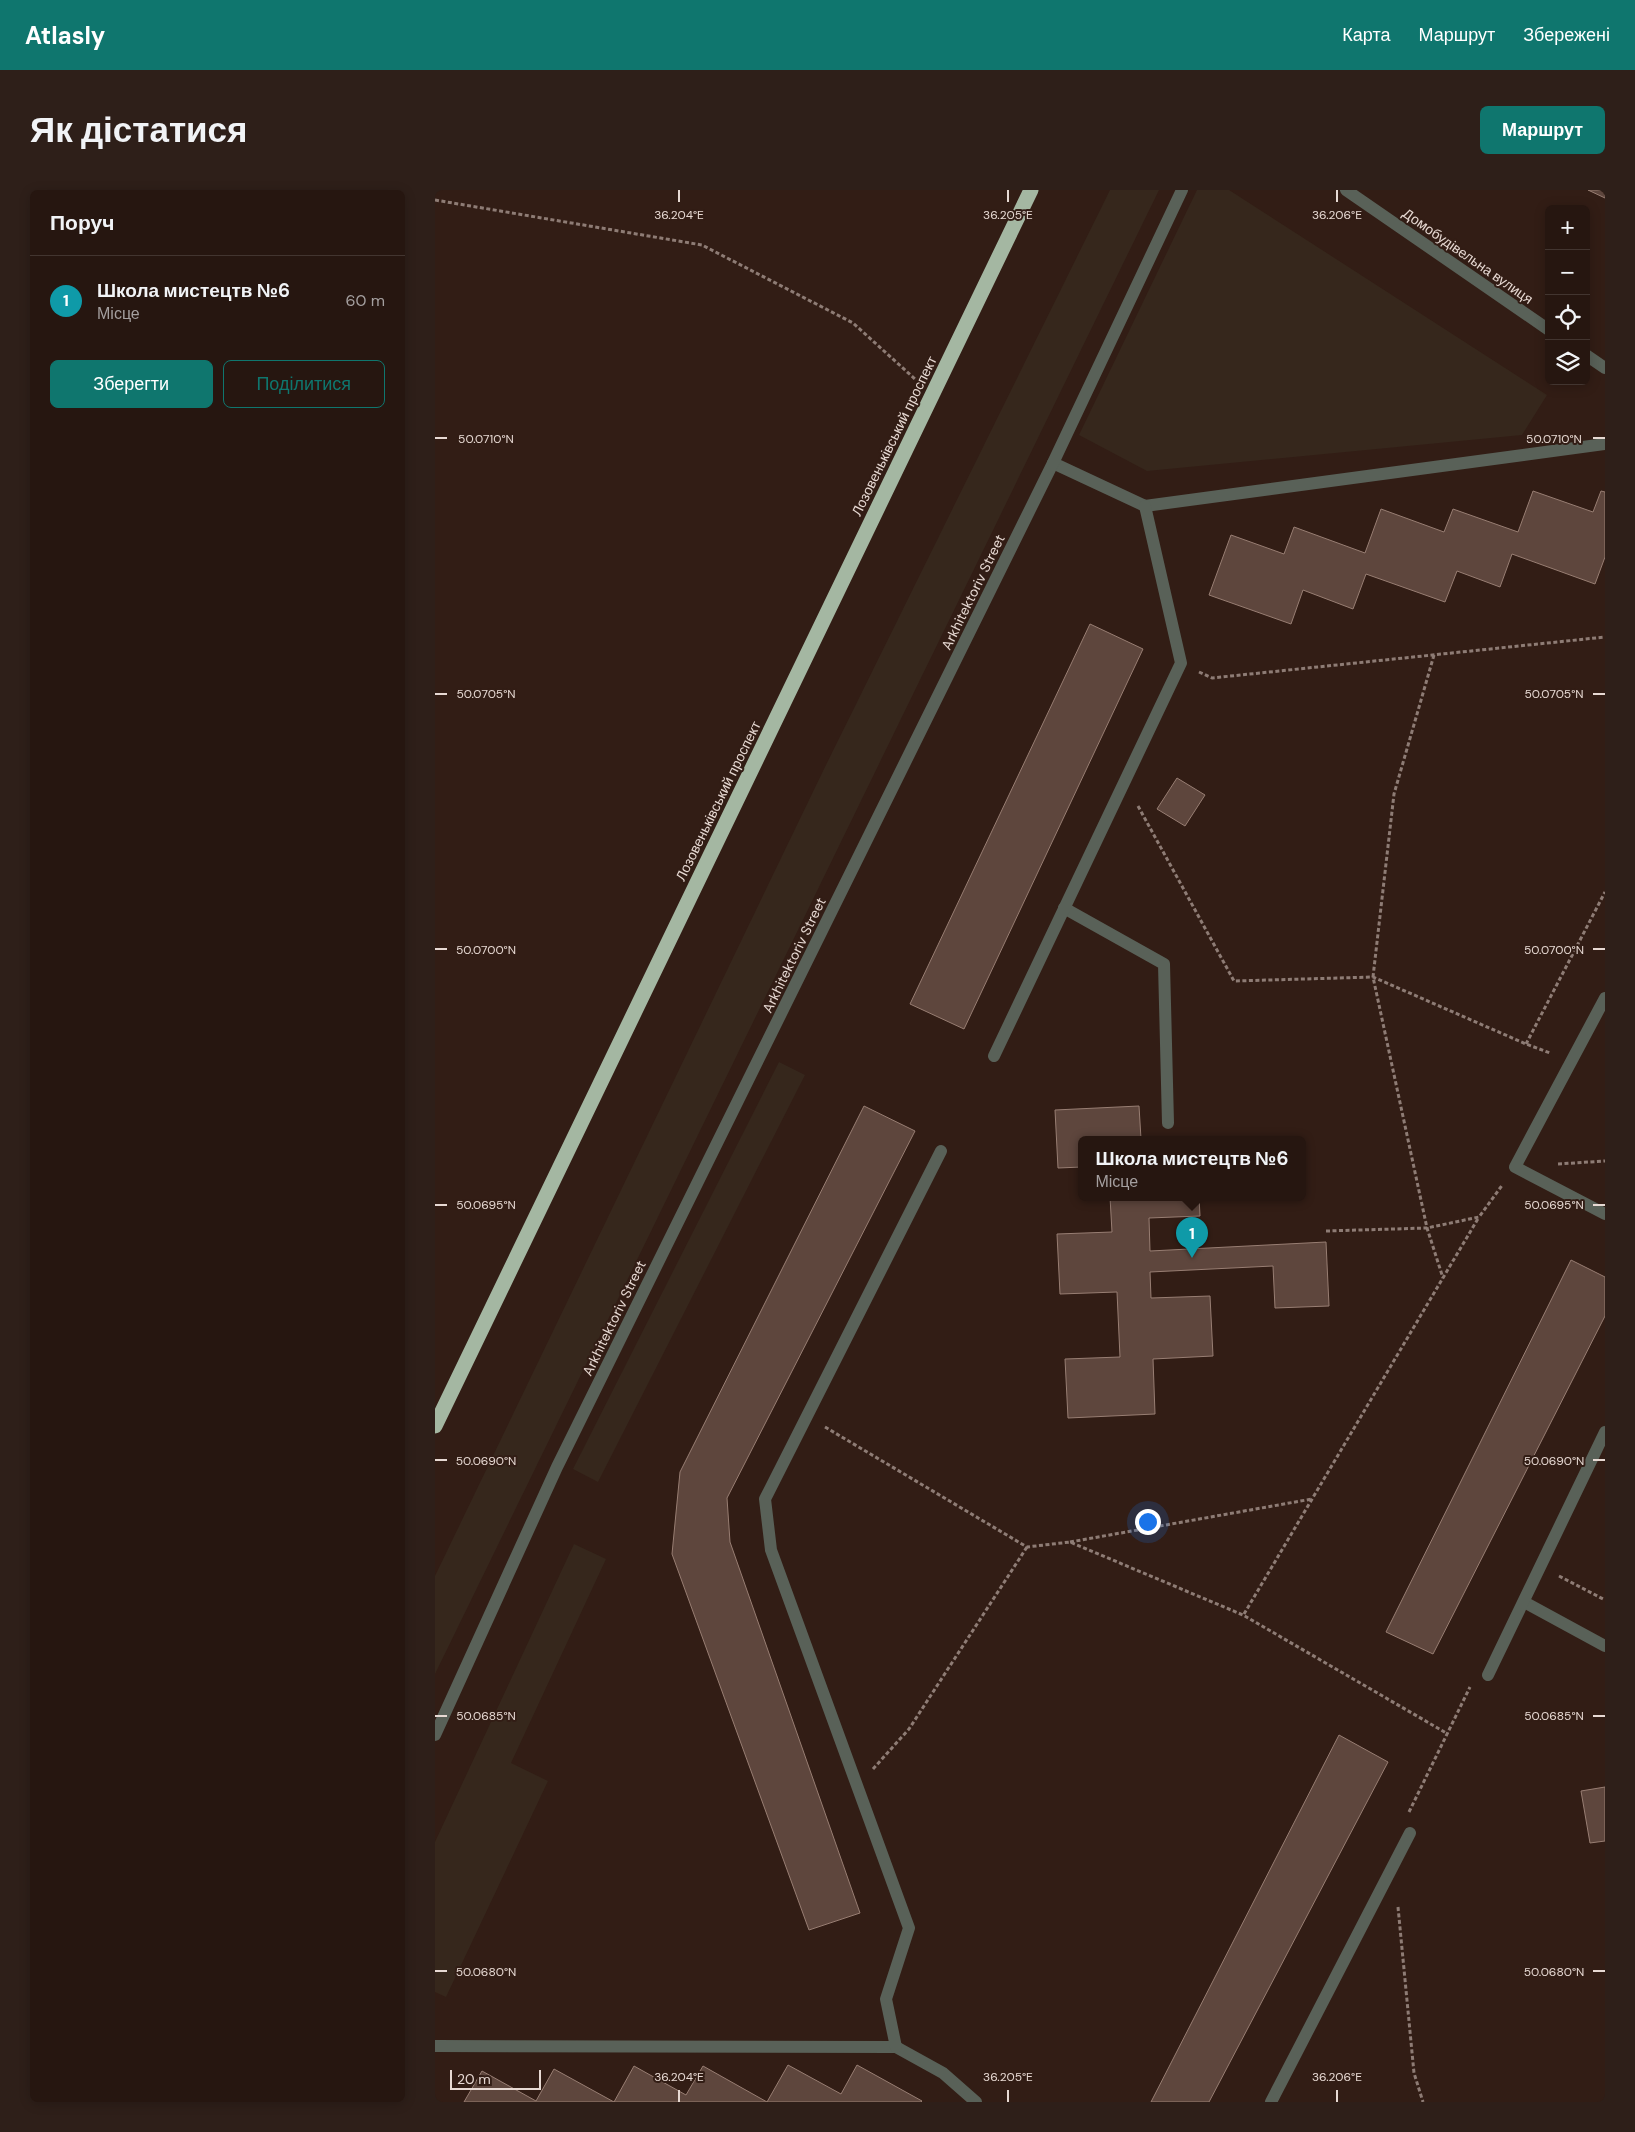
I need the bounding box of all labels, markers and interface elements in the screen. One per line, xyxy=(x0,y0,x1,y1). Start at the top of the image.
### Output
text: Atlasly xyxy=(25,20,105,51)
text: Карта xyxy=(1342,23,1390,47)
text: Маршрут xyxy=(1418,23,1495,47)
text: Збережені xyxy=(1523,23,1610,47)
button: Маршрут xyxy=(1480,106,1605,154)
text: Як дістатися xyxy=(30,107,247,153)
street label: Домобудівельна вулиця xyxy=(1399,204,1537,308)
map controls xyxy=(1545,205,1590,385)
button: + xyxy=(1545,205,1590,250)
text: 36.204°E xyxy=(654,207,704,223)
text: 36.205°E xyxy=(983,207,1033,223)
text: 36.206°E xyxy=(1312,207,1362,223)
text: Поруч xyxy=(50,209,114,237)
button: − xyxy=(1545,250,1590,295)
text: Школа мистецтв №6 xyxy=(97,278,290,303)
text: 1 xyxy=(63,290,69,311)
text: 60 m xyxy=(345,290,385,311)
button: locate xyxy=(1545,295,1590,340)
text: Місце xyxy=(97,303,140,324)
button: layers xyxy=(1545,340,1590,385)
street label: Лозовеньківський проспект xyxy=(847,353,941,519)
button: Зберегти xyxy=(50,360,213,408)
button: Поділитися xyxy=(223,360,385,408)
text: 50.0710°N xyxy=(458,431,514,447)
text: 50.0710°N xyxy=(1526,431,1582,447)
street label: Arkhitektoriv Street xyxy=(937,531,1009,653)
text: 50.0705°N xyxy=(456,686,516,702)
text: 50.0705°N xyxy=(1524,686,1584,702)
street label: Лозовеньківський проспект xyxy=(671,718,765,884)
street label: Arkhitektoriv Street xyxy=(758,894,830,1016)
text: 50.0700°N xyxy=(456,942,516,958)
text: 50.0700°N xyxy=(1524,942,1584,958)
popup xyxy=(1078,1136,1306,1201)
text: Школа мистецтв №6 xyxy=(1095,1146,1289,1171)
text: Місце xyxy=(1095,1171,1138,1192)
text: 50.0695°N xyxy=(456,1197,516,1213)
text: 50.0695°N xyxy=(1524,1197,1584,1213)
pin: 1 xyxy=(1176,1217,1208,1258)
street label: Arkhitektoriv Street xyxy=(578,1257,650,1379)
text: 50.0690°N xyxy=(456,1453,516,1469)
text: 50.0690°N xyxy=(1524,1453,1584,1469)
your location xyxy=(1135,1509,1161,1535)
text: 50.0685°N xyxy=(456,1708,516,1724)
text: 50.0685°N xyxy=(1524,1708,1584,1724)
text: 50.0680°N xyxy=(456,1964,516,1980)
text: 50.0680°N xyxy=(1524,1964,1584,1980)
scale bar xyxy=(450,2067,541,2090)
text: 36.204°E xyxy=(654,2069,704,2085)
text: 36.205°E xyxy=(983,2069,1033,2085)
text: 36.206°E xyxy=(1312,2069,1362,2085)
text: 20 m xyxy=(457,2070,491,2088)

